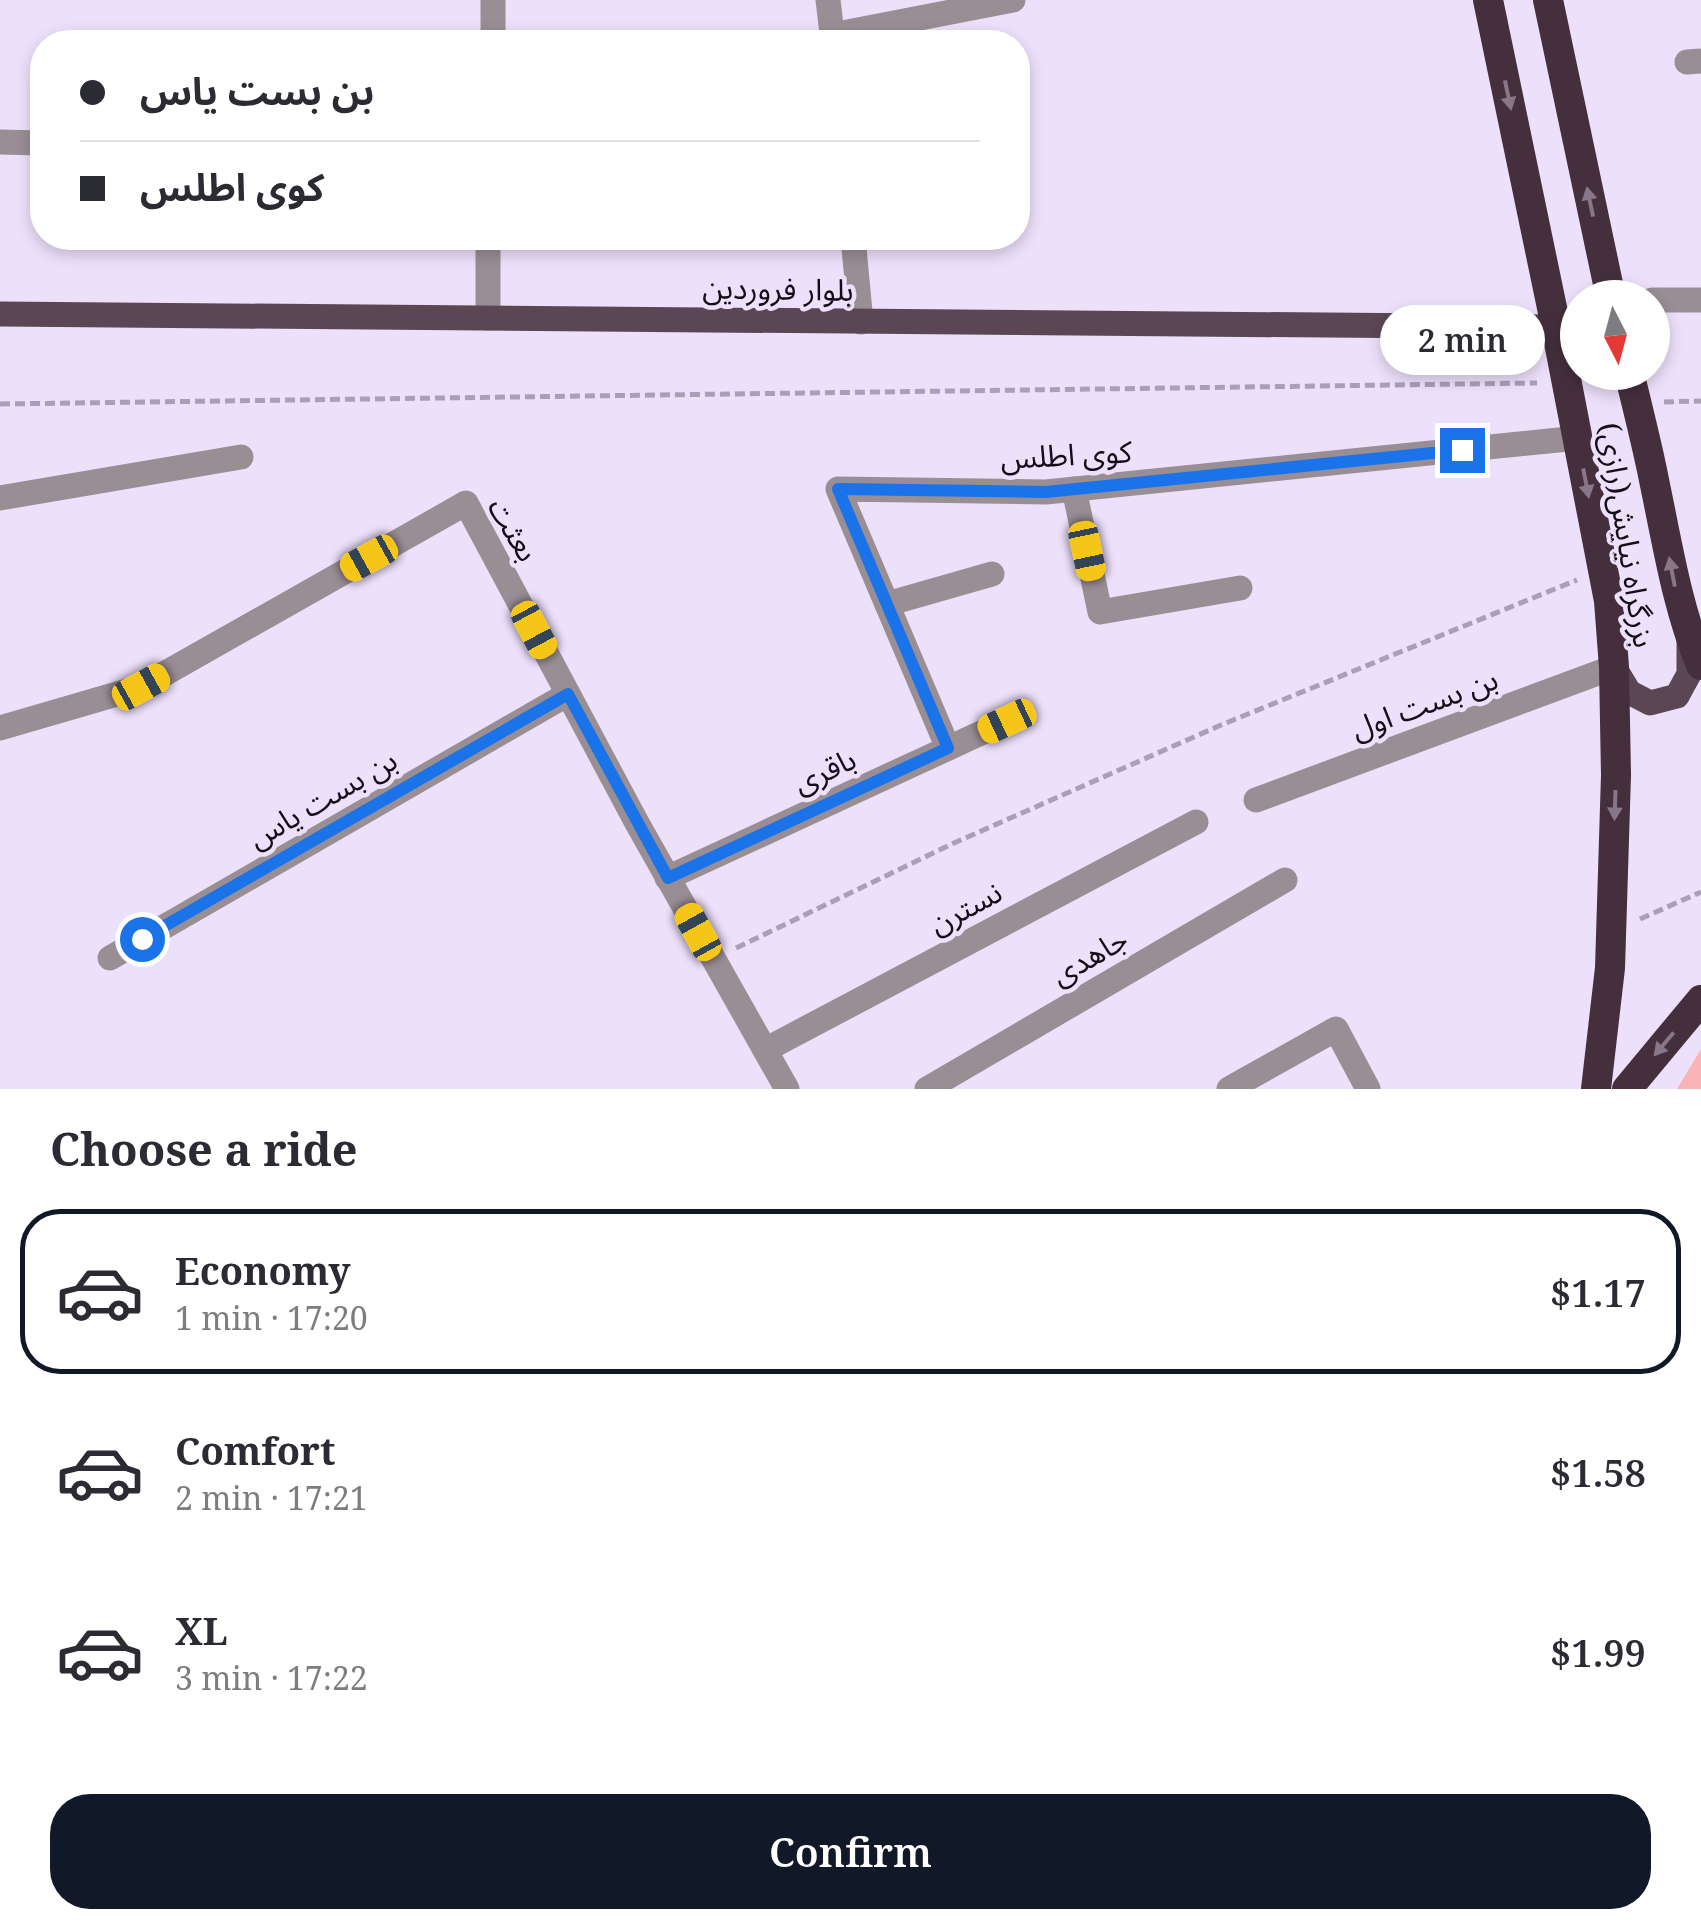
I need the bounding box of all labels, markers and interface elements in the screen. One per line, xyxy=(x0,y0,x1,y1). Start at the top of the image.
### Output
text: بن بست یاس xyxy=(140,64,374,116)
one-way arrow xyxy=(1500,80,1516,111)
text: کوی اطلس xyxy=(140,160,324,212)
one-way arrow xyxy=(1581,187,1597,218)
street label: بلوار فروردین xyxy=(702,266,854,310)
north arrow xyxy=(1560,280,1670,390)
map controls xyxy=(1560,280,1670,390)
callout: 2 min xyxy=(1380,305,1544,375)
text: 2 min xyxy=(1418,318,1507,361)
street label: بزرگراه نیایش(رازی) xyxy=(1590,420,1666,650)
route end xyxy=(1440,428,1485,473)
street label: کوی اطلس xyxy=(999,430,1133,478)
one-way arrow xyxy=(1579,467,1595,498)
street label: بعثت xyxy=(479,489,549,569)
car xyxy=(1066,519,1108,583)
car xyxy=(335,530,403,586)
one-way arrow xyxy=(1663,556,1679,587)
car xyxy=(507,596,561,664)
street label: بن بست اول xyxy=(1345,658,1503,748)
car xyxy=(107,659,175,715)
car xyxy=(973,695,1041,747)
street label: باقری xyxy=(786,738,862,802)
street label: بن بست یاس xyxy=(240,739,404,857)
one-way arrow xyxy=(1607,790,1623,822)
street label: نسترن xyxy=(921,871,1009,943)
car xyxy=(670,898,726,966)
route start xyxy=(120,917,165,962)
street label: جاهدی xyxy=(1043,918,1135,994)
one-way arrow xyxy=(1654,1032,1675,1057)
text: Choose a ride xyxy=(50,1118,358,1179)
text: Economy xyxy=(175,1244,351,1296)
icon: car xyxy=(55,1247,145,1337)
text: $1.17 xyxy=(1550,1266,1646,1318)
text: 1 min · 17:20 xyxy=(175,1296,368,1339)
text: Comfort xyxy=(175,1424,335,1476)
icon: car xyxy=(55,1427,145,1517)
text: $1.58 xyxy=(1550,1446,1646,1498)
text: 2 min · 17:21 xyxy=(175,1476,368,1519)
text: XL xyxy=(175,1604,228,1656)
icon: car xyxy=(55,1607,145,1697)
text: $1.99 xyxy=(1550,1626,1646,1678)
text: 3 min · 17:22 xyxy=(175,1656,368,1699)
button: Confirm xyxy=(50,1794,1651,1909)

